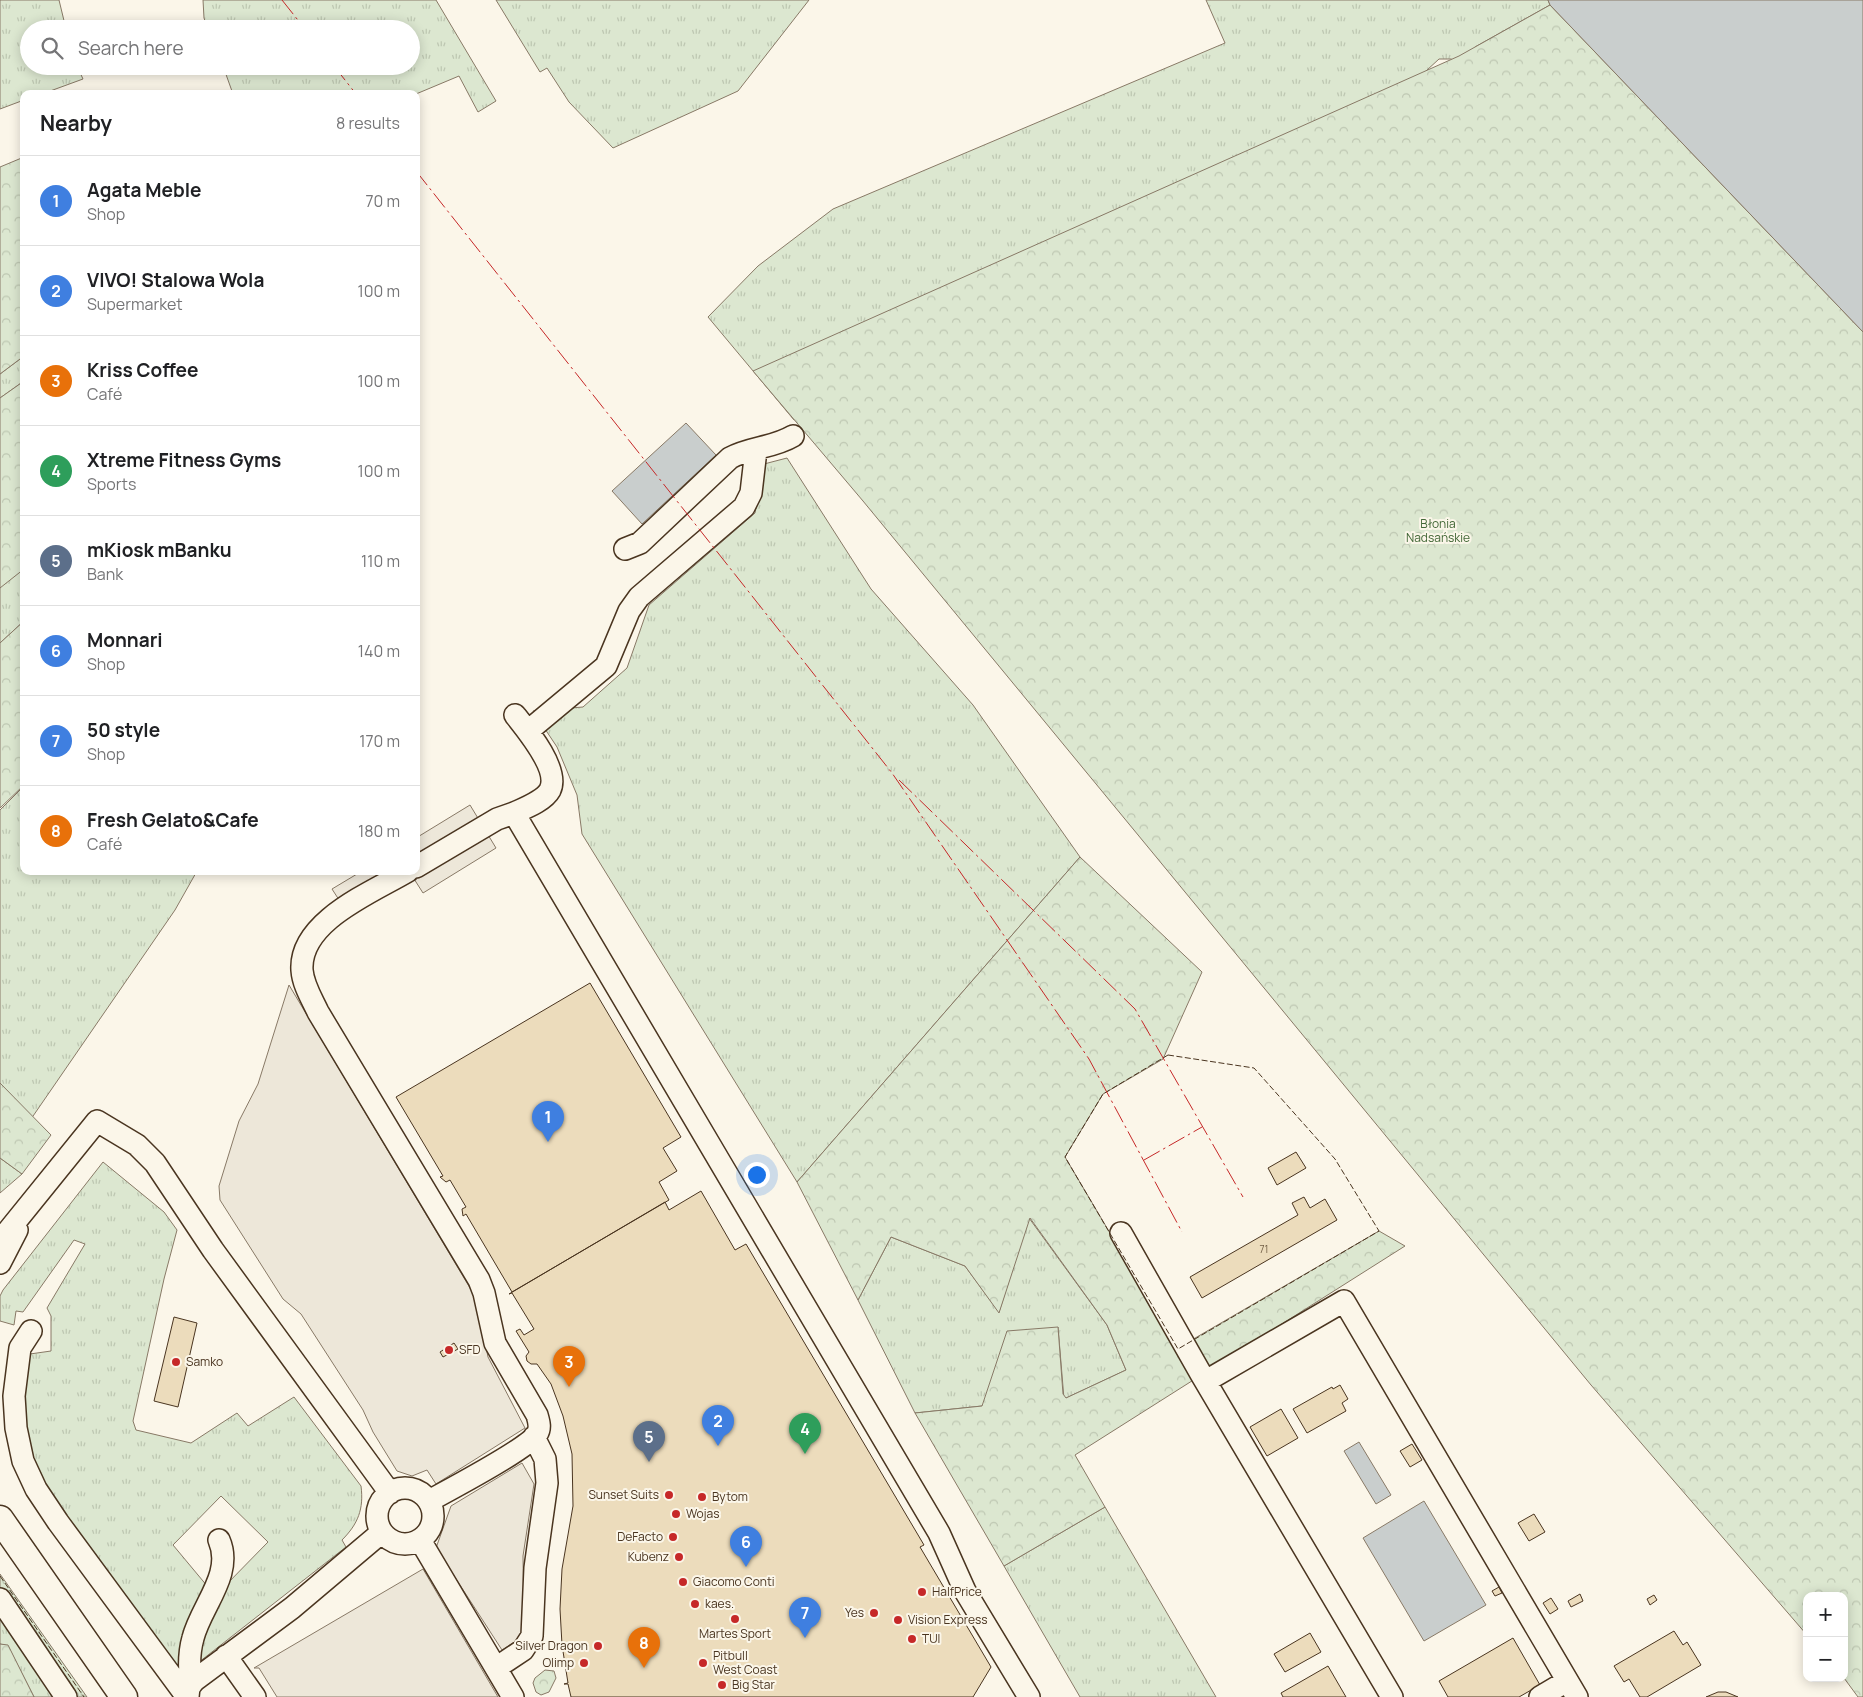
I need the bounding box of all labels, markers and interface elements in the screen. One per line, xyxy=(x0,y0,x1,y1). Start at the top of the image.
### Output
search box xyxy=(20,20,420,75)
icon: search xyxy=(38,34,66,62)
text: Search here xyxy=(78,35,184,61)
text: Nearby xyxy=(40,109,112,137)
text: 8 results xyxy=(336,112,400,134)
text: Agata Meble xyxy=(87,177,202,203)
text: 1 xyxy=(52,190,60,212)
text: 70 m xyxy=(365,190,400,212)
text: Shop xyxy=(87,203,125,225)
text: VIVO! Stalowa Wola xyxy=(87,267,264,293)
text: 2 xyxy=(51,280,61,302)
text: 100 m xyxy=(357,280,400,302)
text: Supermarket xyxy=(87,293,183,315)
text: Kriss Coffee xyxy=(87,357,198,383)
text: 3 xyxy=(51,370,61,392)
text: 100 m xyxy=(357,370,400,392)
text: Café xyxy=(87,383,122,405)
text: Xtreme Fitness Gyms xyxy=(87,447,281,473)
text: 4 xyxy=(51,460,61,482)
text: 100 m xyxy=(357,460,400,482)
text: Sports xyxy=(87,473,136,495)
park label: Błonia Nadsańskie xyxy=(1406,515,1470,546)
text: mKiosk mBanku xyxy=(87,537,232,563)
text: 5 xyxy=(51,550,61,572)
text: 110 m xyxy=(361,550,400,572)
text: Bank xyxy=(87,563,123,585)
text: Monnari xyxy=(87,627,163,653)
text: 6 xyxy=(51,640,61,662)
text: 140 m xyxy=(358,640,400,662)
text: Shop xyxy=(87,653,125,675)
text: 50 style xyxy=(87,717,160,743)
text: 7 xyxy=(52,730,60,752)
text: 170 m xyxy=(359,730,400,752)
text: Shop xyxy=(87,743,125,765)
text: Fresh Gelato&Cafe xyxy=(87,807,259,833)
text: 8 xyxy=(51,820,61,842)
text: 180 m xyxy=(358,820,400,842)
text: Café xyxy=(87,833,122,855)
pin: 1 xyxy=(532,1101,564,1142)
your location xyxy=(744,1162,770,1188)
house number: 71 xyxy=(1260,1242,1268,1256)
place label: SFD xyxy=(459,1341,481,1358)
marker: SFD xyxy=(443,1344,455,1356)
pin: 3 xyxy=(553,1346,585,1387)
place label: Samko xyxy=(186,1353,223,1370)
marker: Samko xyxy=(170,1356,182,1368)
pin: 2 xyxy=(702,1405,734,1446)
pin: 4 xyxy=(789,1413,821,1454)
pin: 5 xyxy=(633,1421,665,1462)
place label: Sunset Suits xyxy=(588,1486,659,1503)
place label: Bytom xyxy=(712,1488,748,1505)
marker: Sunset Suits xyxy=(663,1489,675,1501)
marker: Bytom xyxy=(696,1491,708,1503)
place label: Wojas xyxy=(686,1505,720,1522)
marker: Wojas xyxy=(670,1508,682,1520)
pin: 6 xyxy=(730,1526,762,1567)
place label: DeFacto xyxy=(617,1528,663,1545)
marker: DeFacto xyxy=(667,1531,679,1543)
place label: Kubenz xyxy=(628,1548,669,1565)
marker: Kubenz xyxy=(673,1551,685,1563)
place label: Giacomo Conti xyxy=(693,1573,775,1590)
marker: Giacomo Conti xyxy=(677,1576,689,1588)
place label: HalfPrice xyxy=(932,1583,982,1600)
marker: HalfPrice xyxy=(916,1586,928,1598)
map controls xyxy=(1803,1592,1848,1682)
button: + xyxy=(1803,1592,1848,1637)
place label: kaes. xyxy=(705,1595,734,1612)
pin: 7 xyxy=(789,1597,821,1638)
marker: kaes. xyxy=(689,1598,701,1610)
place label: Yes xyxy=(845,1604,864,1621)
marker: Yes xyxy=(868,1607,880,1619)
place label: Vision Express xyxy=(908,1611,988,1628)
marker: Martes Sport xyxy=(729,1613,741,1625)
marker: Vision Express xyxy=(892,1614,904,1626)
place label: Martes Sport xyxy=(699,1625,771,1642)
pin: 8 xyxy=(628,1627,660,1668)
place label: TUI xyxy=(922,1630,940,1647)
marker: TUI xyxy=(906,1633,918,1645)
place label: Silver Dragon xyxy=(515,1637,588,1654)
button: − xyxy=(1803,1637,1848,1682)
marker: Silver Dragon xyxy=(592,1640,604,1652)
place label: Pitbull West Coast xyxy=(713,1647,778,1678)
place label: Olimp xyxy=(542,1654,574,1671)
marker: Olimp xyxy=(578,1657,590,1669)
marker: Pitbull West Coast xyxy=(697,1657,709,1669)
place label: Big Star xyxy=(732,1676,776,1693)
marker: Big Star xyxy=(716,1679,728,1691)

